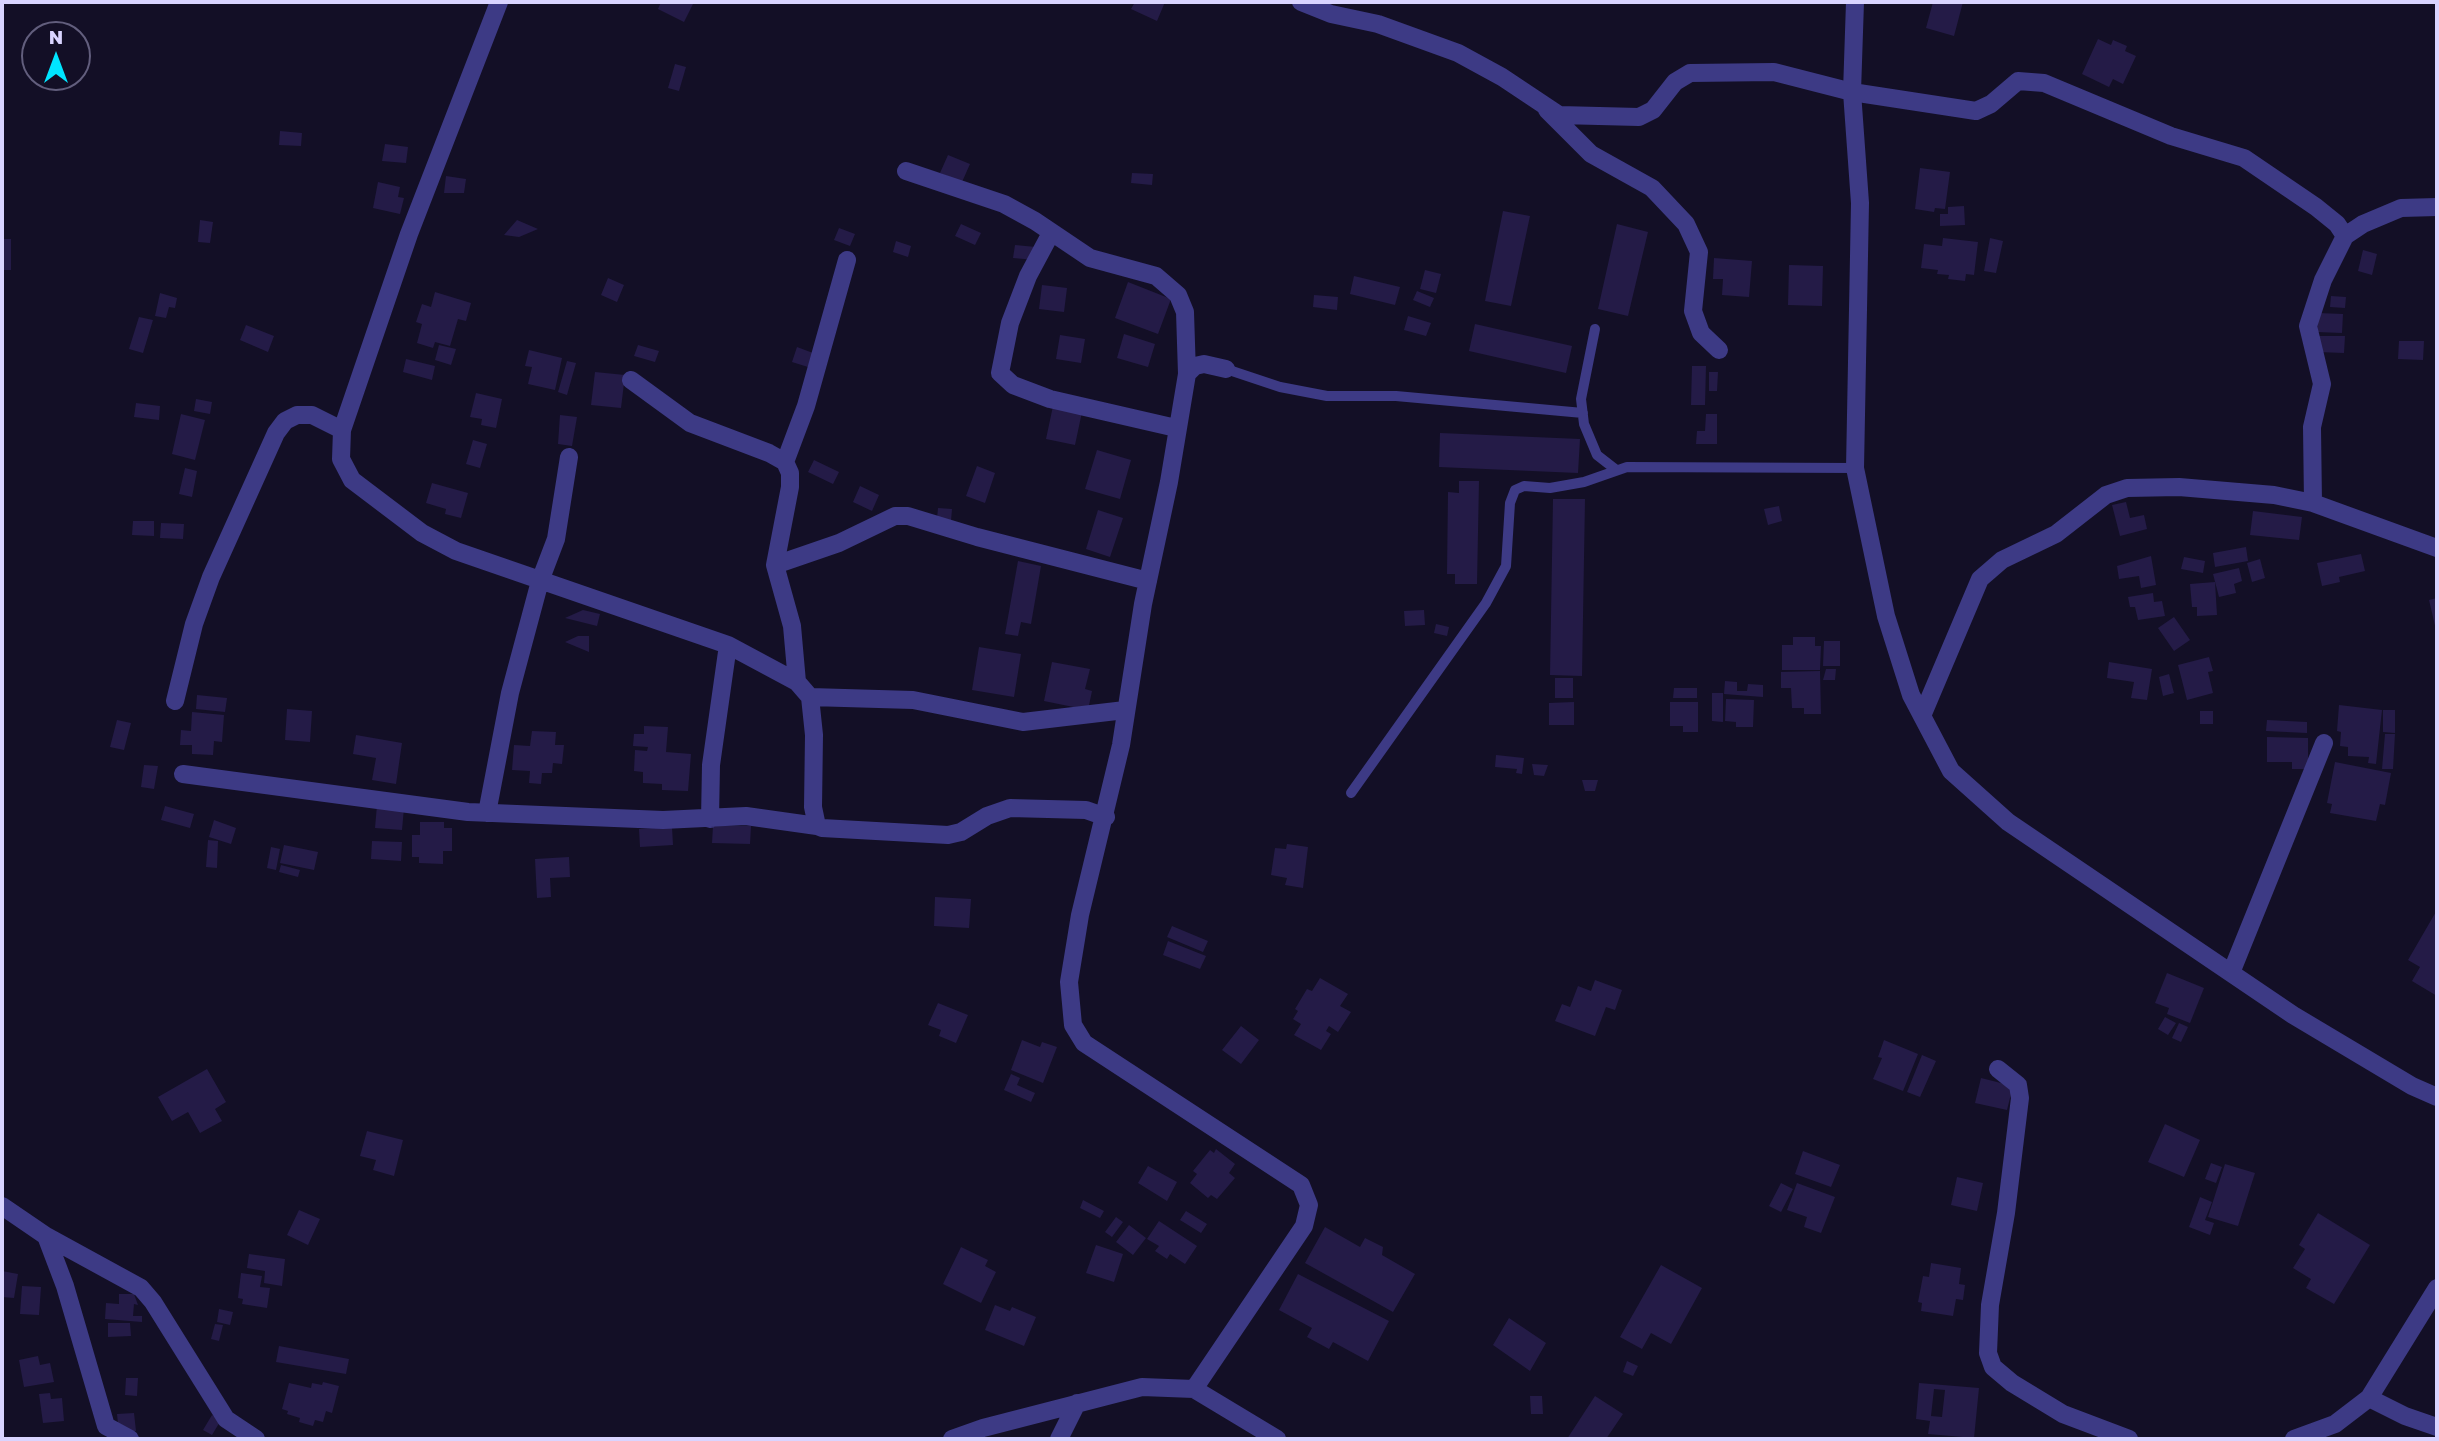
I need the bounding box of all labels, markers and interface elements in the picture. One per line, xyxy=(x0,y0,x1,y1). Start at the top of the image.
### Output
north arrow xyxy=(21,21,91,91)
text: N xyxy=(49,25,63,48)

